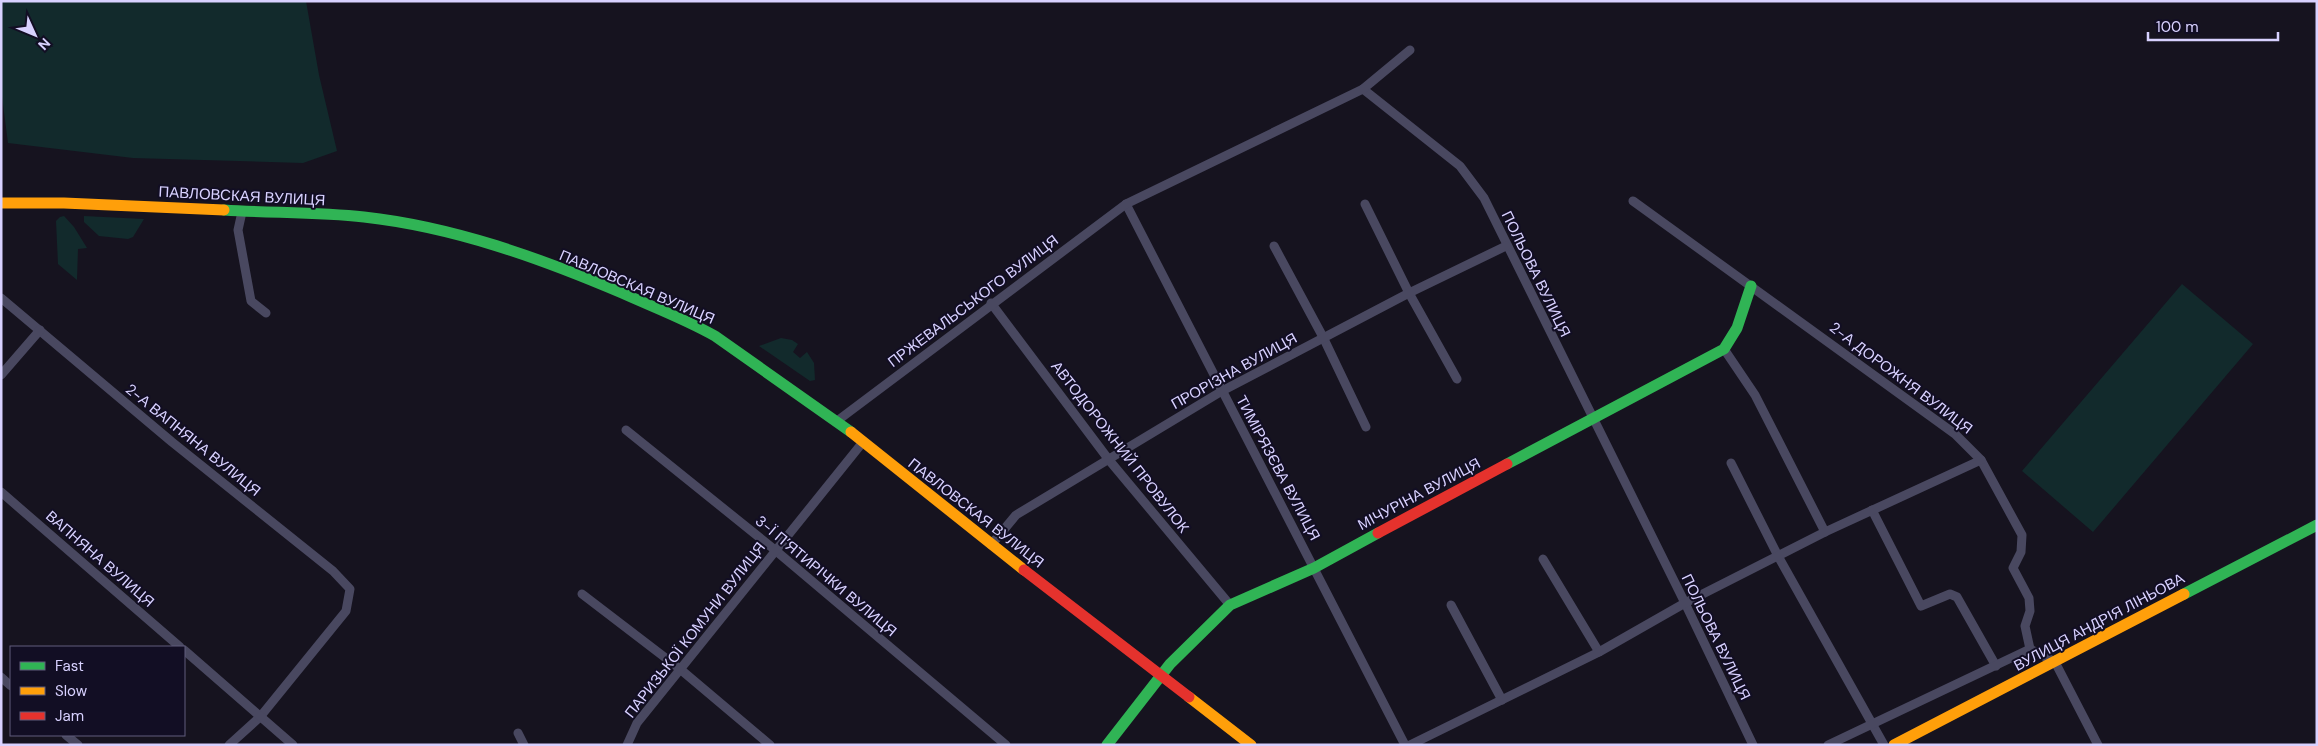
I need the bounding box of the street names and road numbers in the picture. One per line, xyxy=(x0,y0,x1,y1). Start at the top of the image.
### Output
street label: ПАВЛОВСКАЯ ВУЛИЦЯ xyxy=(158,182,326,210)
street label: ПОЛЬОВА ВУЛИЦЯ xyxy=(1497,208,1575,340)
street label: ПРЖЕВАЛЬСЬКОГО ВУЛИЦЯ xyxy=(884,230,1062,372)
street label: ПАВЛОВСКАЯ ВУЛИЦЯ xyxy=(556,245,718,329)
street label: 2-А ДОРОЖНЯ ВУЛИЦЯ xyxy=(1825,318,1977,438)
street label: ПРОРІЗНА ВУЛИЦЯ xyxy=(1167,328,1301,414)
street label: АВТОДОРОЖНИЙ ПРОВУЛОК xyxy=(1047,357,1194,537)
street label: 2-А ВАПНЯНА ВУЛИЦЯ xyxy=(121,379,265,501)
street label: ТИМІРЯЗЄВА ВУЛИЦЯ xyxy=(1231,392,1325,544)
street label: МІЧУРІНА ВУЛИЦЯ xyxy=(1354,453,1484,535)
street label: ПАВЛОВСКАЯ ВУЛИЦЯ xyxy=(904,454,1048,572)
street label: ВАПНЯНА ВУЛИЦЯ xyxy=(41,506,159,612)
street label: 3-Ї П’ЯТИРІЧКИ ВУЛИЦЯ xyxy=(751,511,901,641)
street label: ПАРИЗЬКОЇ КОМУНИ ВУЛИЦЯ xyxy=(620,538,770,722)
street label: ВУЛИЦЯ АНДРІЯ ЛІНЬОВА xyxy=(2010,568,2188,676)
street label: ПОЛЬОВА ВУЛИЦЯ xyxy=(1677,571,1755,703)

